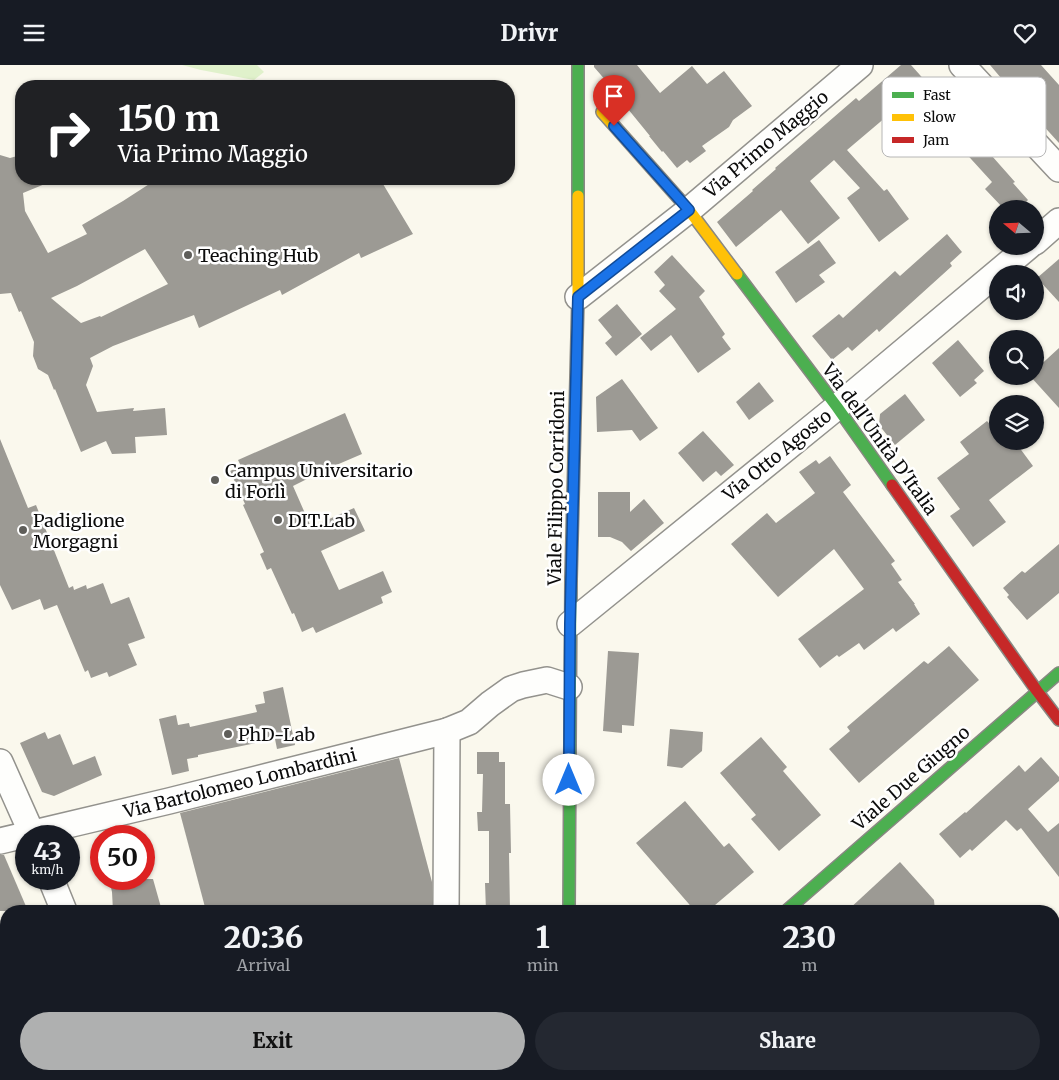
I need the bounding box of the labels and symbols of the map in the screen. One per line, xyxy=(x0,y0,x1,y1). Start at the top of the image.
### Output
pin xyxy=(593,75,635,126)
legend xyxy=(882,77,1046,157)
street label: Via Primo Maggio xyxy=(698,85,833,203)
text: Fast xyxy=(923,86,951,104)
text: Slow xyxy=(923,108,956,126)
text: Jam xyxy=(922,131,949,149)
north arrow xyxy=(989,200,1044,255)
place label: Teaching Hub xyxy=(198,244,318,267)
marker: Teaching Hub xyxy=(182,249,194,261)
street label: Via dell'Unità D'Italia xyxy=(817,358,943,520)
street label: Viale Filippo Corridoni xyxy=(543,390,569,587)
street label: Via Otto Agosto xyxy=(717,404,836,506)
place label: Campus Universitario di Forlì xyxy=(225,459,413,503)
marker: Campus Universitario di Forlì xyxy=(209,474,221,486)
place label: Padiglione Morgagni xyxy=(33,509,125,553)
place label: DIT.Lab xyxy=(288,509,355,532)
marker: DIT.Lab xyxy=(272,514,284,526)
marker: Padiglione Morgagni xyxy=(17,524,29,536)
street label: Viale Due Giugno xyxy=(847,721,975,836)
place label: PhD-Lab xyxy=(238,723,315,746)
marker: PhD-Lab xyxy=(222,728,234,740)
street label: Via Bartolomeo Lombardini xyxy=(120,743,359,823)
position arrow xyxy=(542,753,594,805)
speed limit sign: 50 xyxy=(90,825,155,890)

